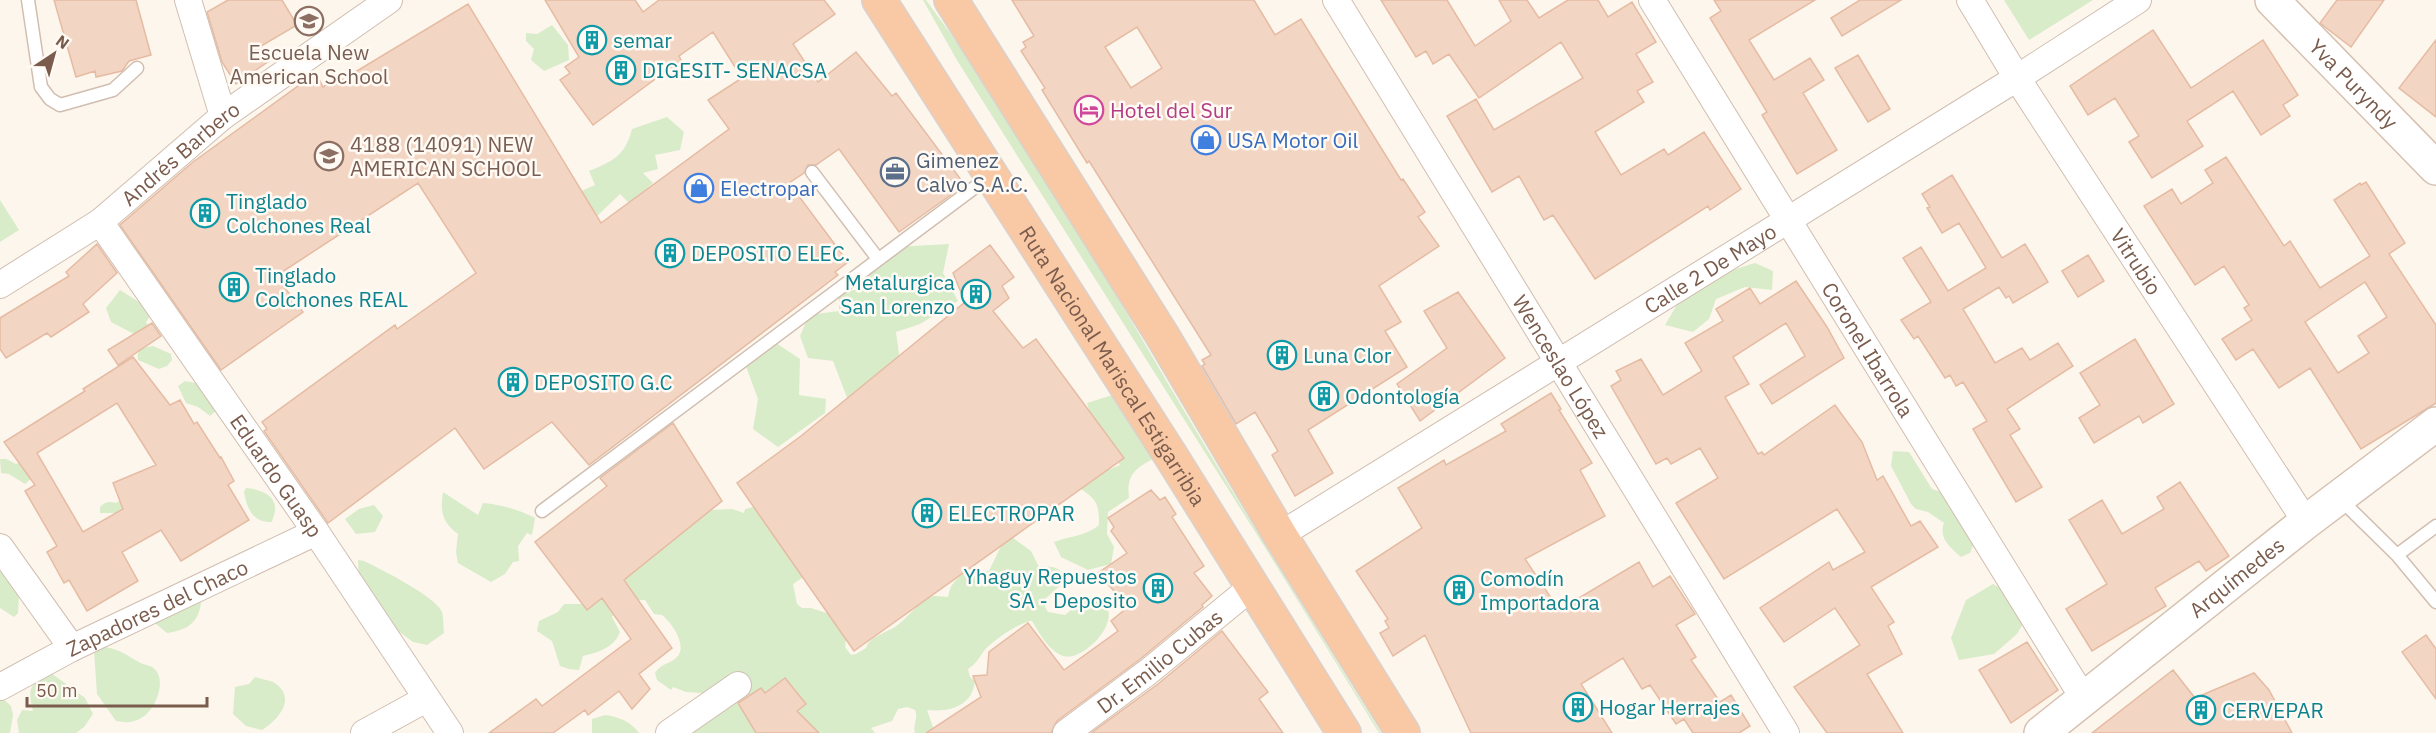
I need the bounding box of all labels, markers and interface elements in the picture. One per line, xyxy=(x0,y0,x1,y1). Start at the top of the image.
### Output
school or university icon: Escuela New American School xyxy=(293,5,325,37)
north arrow xyxy=(24,24,84,84)
building icon: semar xyxy=(576,24,608,56)
place label: semar xyxy=(613,26,672,54)
text: N xyxy=(52,30,73,53)
street label: Yva Puryndy xyxy=(2303,32,2405,135)
place label: Escuela New American School xyxy=(230,38,389,90)
building icon: DIGESIT- SENACSA xyxy=(605,54,637,86)
place label: DIGESIT- SENACSA xyxy=(642,56,827,84)
hotel icon: Hotel del Sur xyxy=(1073,94,1105,126)
street label: Andrés Barbero xyxy=(115,95,245,212)
place label: Hotel del Sur xyxy=(1110,96,1233,124)
shop icon: USA Motor Oil xyxy=(1190,124,1222,156)
place label: USA Motor Oil xyxy=(1227,126,1358,154)
place label: 4188 (14091) NEW AMERICAN SCHOOL xyxy=(350,130,541,182)
school or university icon: 4188 (14091) NEW AMERICAN SCHOOL xyxy=(313,140,345,172)
place label: Gimenez Calvo S.A.C. xyxy=(916,146,1028,198)
office icon: Gimenez Calvo S.A.C. xyxy=(879,156,911,188)
shop icon: Electropar xyxy=(683,172,715,204)
place label: Electropar xyxy=(720,174,818,202)
place label: Tinglado Colchones Real xyxy=(226,187,371,239)
building icon: Tinglado Colchones Real xyxy=(189,197,221,229)
street label: Calle 2 De Mayo xyxy=(1639,217,1781,320)
street label: Ruta Nacional Mariscal Estigarribia xyxy=(1013,220,1213,511)
street label: Vitrubio xyxy=(2104,223,2168,300)
building icon: DEPOSITO ELEC. xyxy=(654,237,686,269)
place label: DEPOSITO ELEC. xyxy=(691,239,851,267)
place label: Tinglado Colchones REAL xyxy=(255,261,408,313)
place label: Metalurgica San Lorenzo xyxy=(840,268,955,320)
building icon: Tinglado Colchones REAL xyxy=(218,271,250,303)
street label: Coronel Ibarrola xyxy=(1816,277,1921,423)
building icon: Metalurgica San Lorenzo xyxy=(960,278,992,310)
street label: Wenceslao López xyxy=(1506,290,1616,444)
building icon: Luna Clor xyxy=(1266,339,1298,371)
place label: Luna Clor xyxy=(1303,341,1392,369)
building icon: DEPOSITO G.C xyxy=(497,366,529,398)
place label: DEPOSITO G.C xyxy=(534,368,673,396)
building icon: Odontología xyxy=(1308,380,1340,412)
place label: Odontología xyxy=(1345,382,1460,410)
street label: Eduardo Guasp xyxy=(224,408,329,543)
building icon: ELECTROPAR xyxy=(911,497,943,529)
place label: ELECTROPAR xyxy=(948,499,1075,527)
street label: Arquímedes xyxy=(2183,531,2290,624)
street label: Zapadores del Chaco xyxy=(62,552,252,663)
place label: Yhaguy Repuestos SA - Deposito xyxy=(964,562,1137,614)
place label: Comodín Importadora xyxy=(1480,564,1600,616)
building icon: Yhaguy Repuestos SA - Deposito xyxy=(1142,572,1174,604)
building icon: Comodín Importadora xyxy=(1443,574,1475,606)
street label: Dr. Emilio Cubas xyxy=(1091,603,1228,719)
scale bar xyxy=(27,670,207,708)
text: 50 m xyxy=(36,679,78,702)
building icon: Hogar Herrajes xyxy=(1562,691,1594,723)
place label: Hogar Herrajes xyxy=(1599,693,1740,721)
building icon: CERVEPAR xyxy=(2185,694,2217,726)
place label: CERVEPAR xyxy=(2222,696,2324,724)

